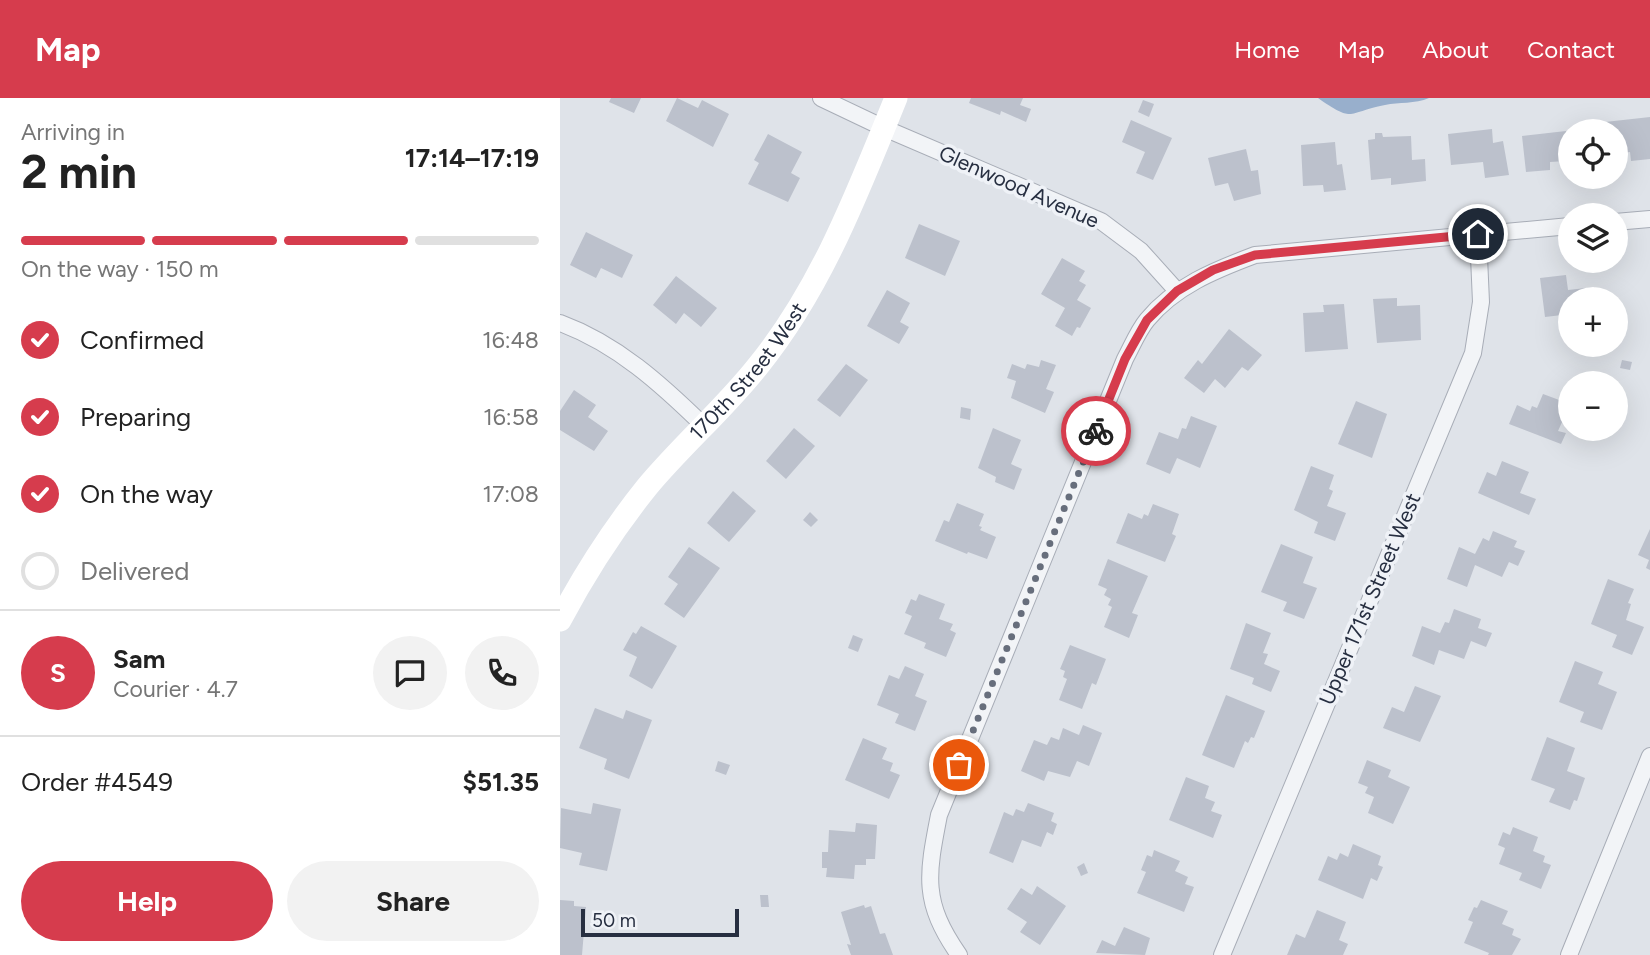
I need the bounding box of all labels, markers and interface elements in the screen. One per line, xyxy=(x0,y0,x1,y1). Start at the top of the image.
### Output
text: Map xyxy=(35,30,101,69)
text: Home xyxy=(1234,35,1300,64)
text: Map xyxy=(1338,35,1384,64)
text: About xyxy=(1422,35,1489,64)
text: Contact xyxy=(1527,35,1615,64)
text: Arriving in xyxy=(21,118,125,146)
map controls xyxy=(1558,119,1628,441)
button: locate xyxy=(1558,119,1628,189)
street label: Glenwood Avenue xyxy=(935,140,1103,233)
text: 17:14–17:19 xyxy=(405,142,539,174)
text: 2 min xyxy=(21,144,137,200)
button: layers xyxy=(1558,203,1628,273)
pin xyxy=(1448,204,1508,264)
icon: home xyxy=(1459,215,1497,253)
text: On the way · 150 m xyxy=(21,255,218,283)
button: + xyxy=(1558,287,1628,357)
street label: 170th Street West xyxy=(684,298,811,445)
icon: check xyxy=(21,321,59,359)
text: Confirmed xyxy=(80,324,204,356)
text: 16:48 xyxy=(482,326,539,354)
button: − xyxy=(1558,371,1628,441)
courier xyxy=(1061,396,1131,466)
icon: check xyxy=(21,398,59,436)
text: Preparing xyxy=(80,401,191,433)
text: 16:58 xyxy=(483,403,539,431)
icon: bike xyxy=(1077,412,1115,450)
icon: check xyxy=(21,475,59,513)
text: On the way xyxy=(80,478,213,510)
text: 17:08 xyxy=(482,480,539,508)
street label: Upper 171st Street West xyxy=(1314,489,1426,708)
text: Delivered xyxy=(80,555,189,587)
button: chat xyxy=(373,636,447,710)
button: phone xyxy=(465,636,539,710)
text: Sam xyxy=(113,643,165,675)
text: S xyxy=(50,657,66,689)
text: Courier · 4.7 xyxy=(113,675,238,703)
pin xyxy=(929,735,989,795)
icon: bag xyxy=(940,746,978,784)
text: Order #4549 xyxy=(21,766,173,798)
text: $51.35 xyxy=(463,766,539,798)
button: Help xyxy=(21,861,273,941)
button: Share xyxy=(287,861,539,941)
scale bar xyxy=(581,906,738,938)
text: 50 m xyxy=(592,909,636,932)

